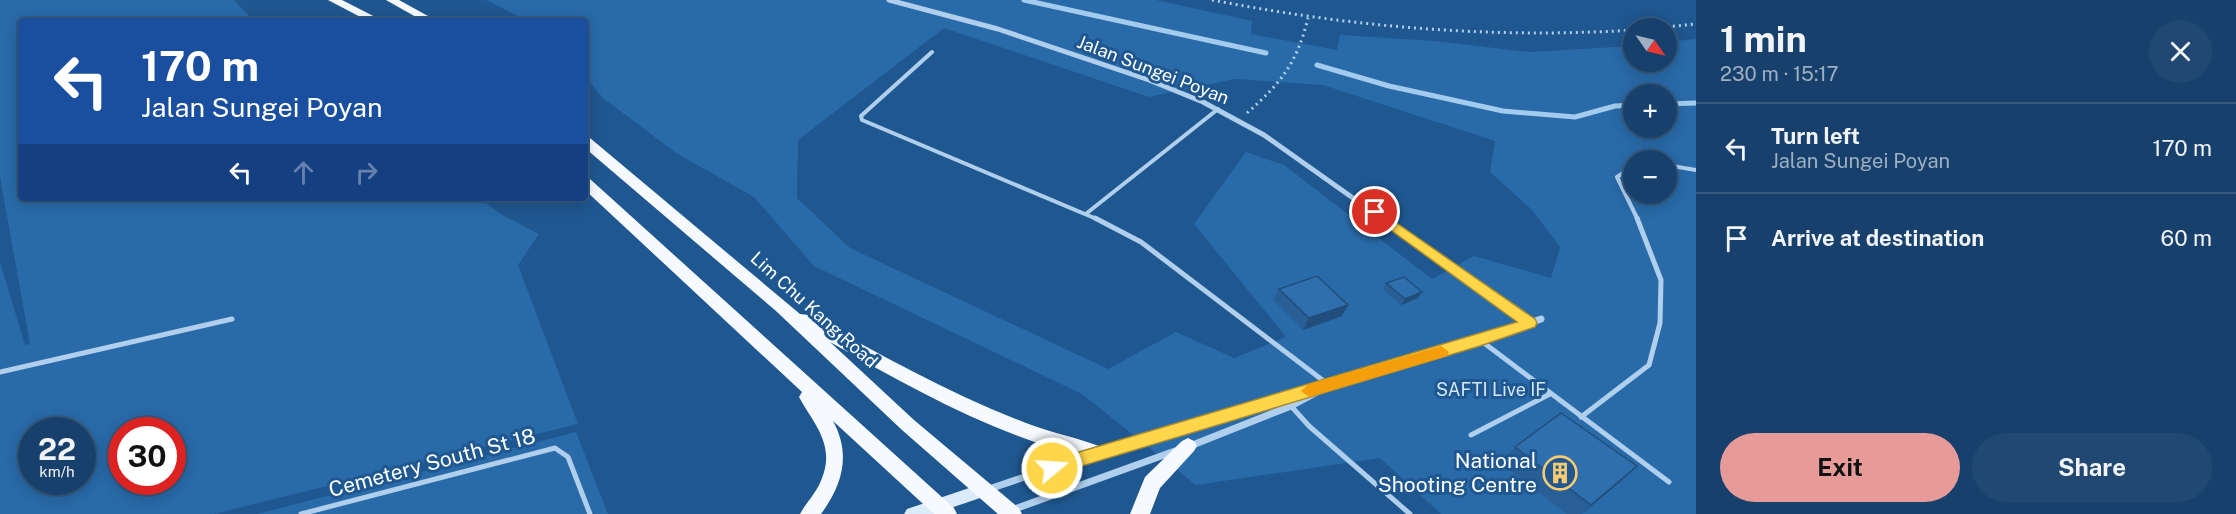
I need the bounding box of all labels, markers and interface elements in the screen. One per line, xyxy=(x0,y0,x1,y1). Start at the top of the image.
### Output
north arrow xyxy=(1623,18,1677,72)
map controls xyxy=(1623,18,1677,204)
text: 1 min xyxy=(1720,18,1807,60)
button: close xyxy=(2149,20,2212,83)
street label: Jalan Sungei Poyan xyxy=(1074,31,1232,108)
text: 170 m xyxy=(141,41,259,90)
icon: left xyxy=(42,42,120,120)
text: 230 m · 15:17 xyxy=(1720,62,1839,86)
button: + xyxy=(1623,84,1677,138)
text: Jalan Sungei Poyan xyxy=(141,91,383,123)
text: Turn left xyxy=(1771,123,1860,149)
icon: left xyxy=(1720,132,1753,165)
text: 170 m xyxy=(2152,135,2212,161)
text: Jalan Sungei Poyan xyxy=(1771,149,1950,173)
button: − xyxy=(1623,150,1677,204)
icon: left xyxy=(224,156,257,189)
icon: ahead xyxy=(287,156,320,189)
icon: right xyxy=(350,156,383,189)
pin xyxy=(1349,186,1400,237)
icon: arrive xyxy=(1358,195,1391,228)
icon: arrive xyxy=(1720,222,1753,255)
text: Arrive at destination xyxy=(1771,225,1984,251)
text: 60 m xyxy=(2161,225,2212,251)
street label: Lim Chu Kang Road xyxy=(747,247,882,372)
park label: SAFTI Live IF xyxy=(1436,379,1546,400)
speed limit sign: 30 xyxy=(108,417,186,495)
street label: Cemetery South St 18 xyxy=(326,423,538,502)
text: 22 xyxy=(38,431,76,467)
button: Exit xyxy=(1720,433,1960,502)
button: Share xyxy=(1972,433,2212,502)
position arrow xyxy=(1020,436,1084,500)
place label: National Shooting Centre xyxy=(1378,448,1537,497)
building icon: National Shooting Centre xyxy=(1542,455,1578,491)
text: km/h xyxy=(39,463,75,480)

